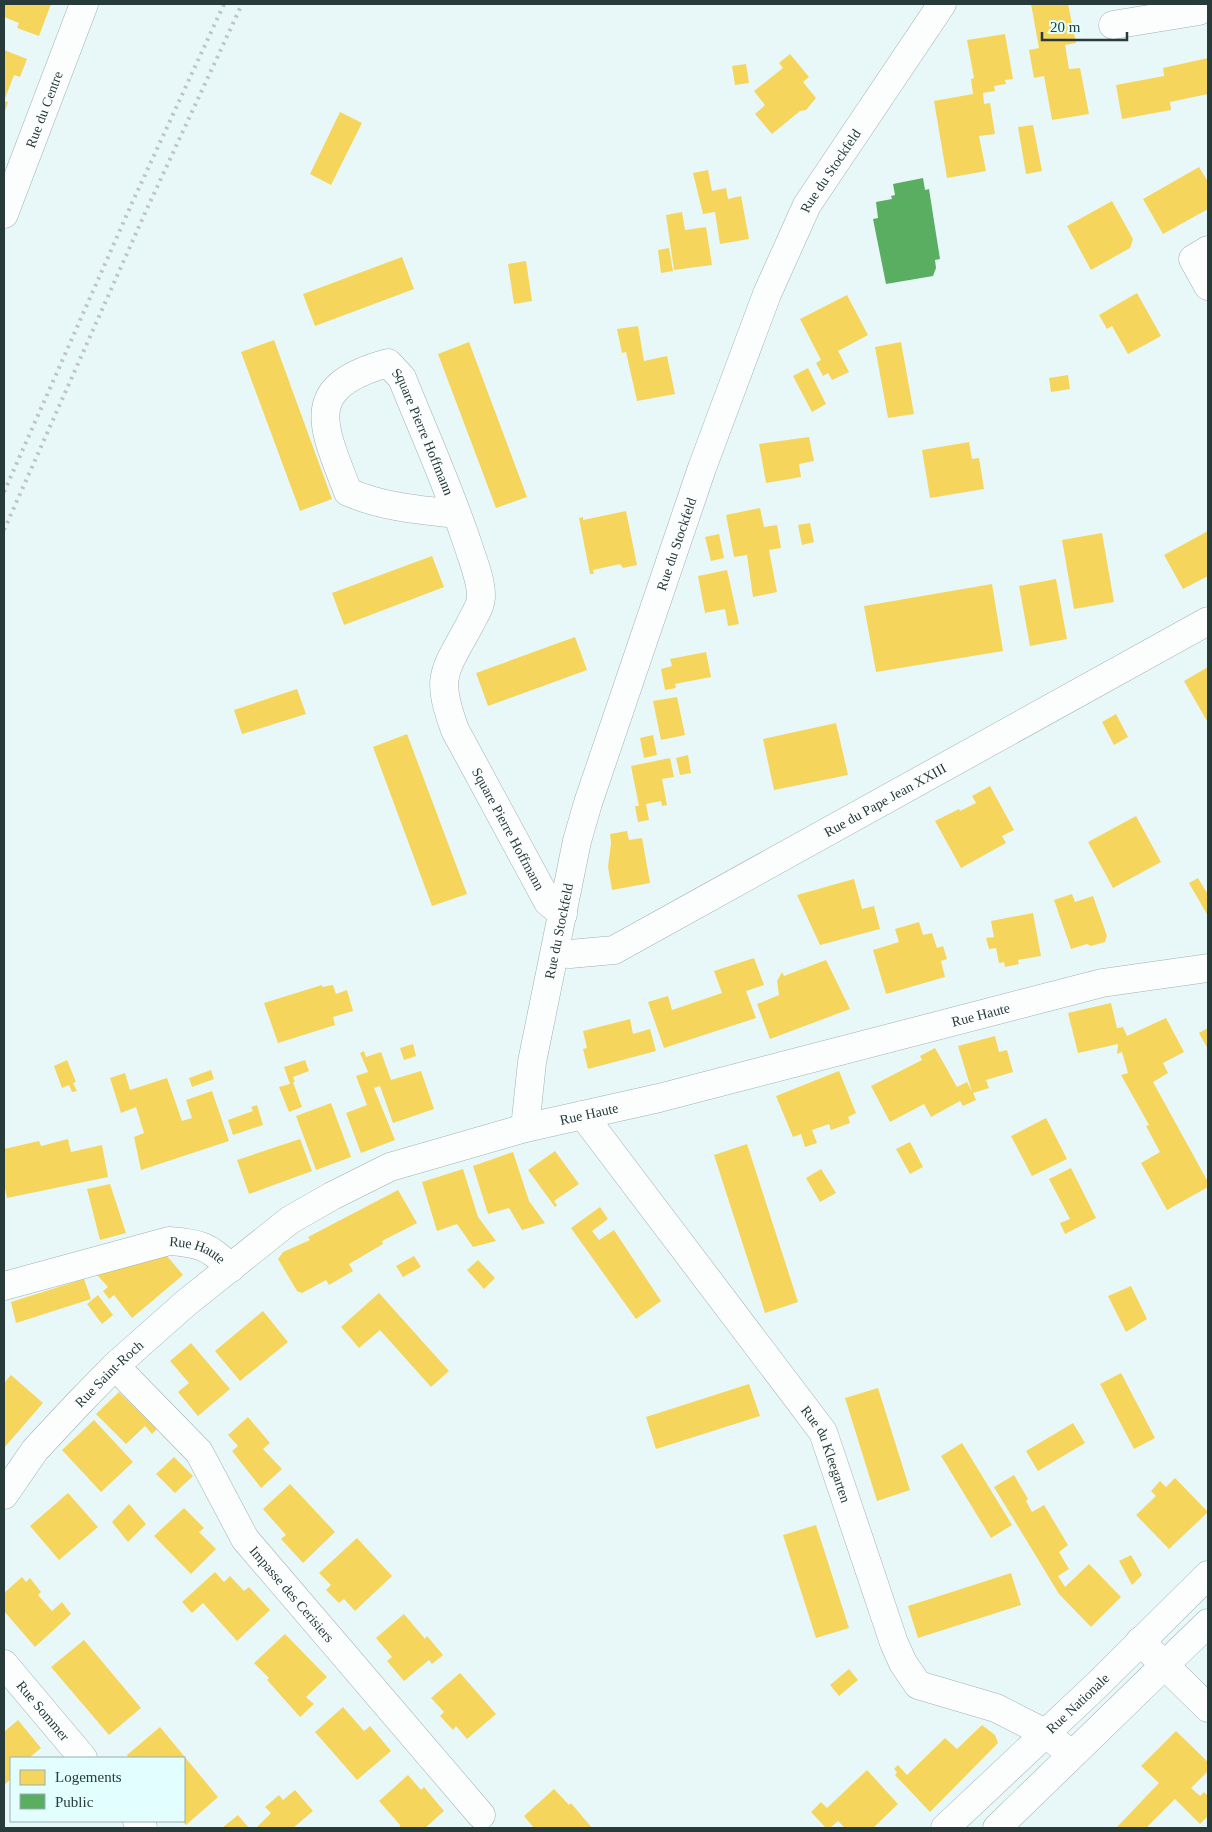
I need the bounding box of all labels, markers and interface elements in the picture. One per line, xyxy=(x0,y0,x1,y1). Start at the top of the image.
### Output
scale bar xyxy=(1042,10,1127,42)
text: 20 m xyxy=(1050,19,1081,35)
street label: Rue du Centre xyxy=(22,69,65,150)
street label: Rue du Stockfeld xyxy=(797,126,863,215)
street label: Square Pierre Hoffmann xyxy=(389,365,457,497)
street label: Rue du Stockfeld xyxy=(653,496,699,592)
street label: Rue du Pape Jean XXIII xyxy=(821,760,949,840)
street label: Square Pierre Hoffmann xyxy=(469,765,548,892)
street label: Rue du Stockfeld xyxy=(542,882,576,980)
street label: Rue Haute xyxy=(950,1000,1011,1029)
street label: Rue Haute xyxy=(558,1100,620,1127)
street label: Rue Haute xyxy=(169,1234,228,1267)
street label: Rue Saint-Roch xyxy=(72,1337,146,1410)
street label: Rue du Kleegarten xyxy=(798,1403,854,1504)
street label: Impasse des Cerisiers xyxy=(247,1543,337,1645)
street label: Rue Nationale xyxy=(1043,1670,1112,1736)
street label: Rue Sommer xyxy=(14,1678,73,1744)
legend xyxy=(10,1757,185,1822)
text: Logements xyxy=(55,1769,122,1785)
text: Public xyxy=(55,1794,94,1810)

